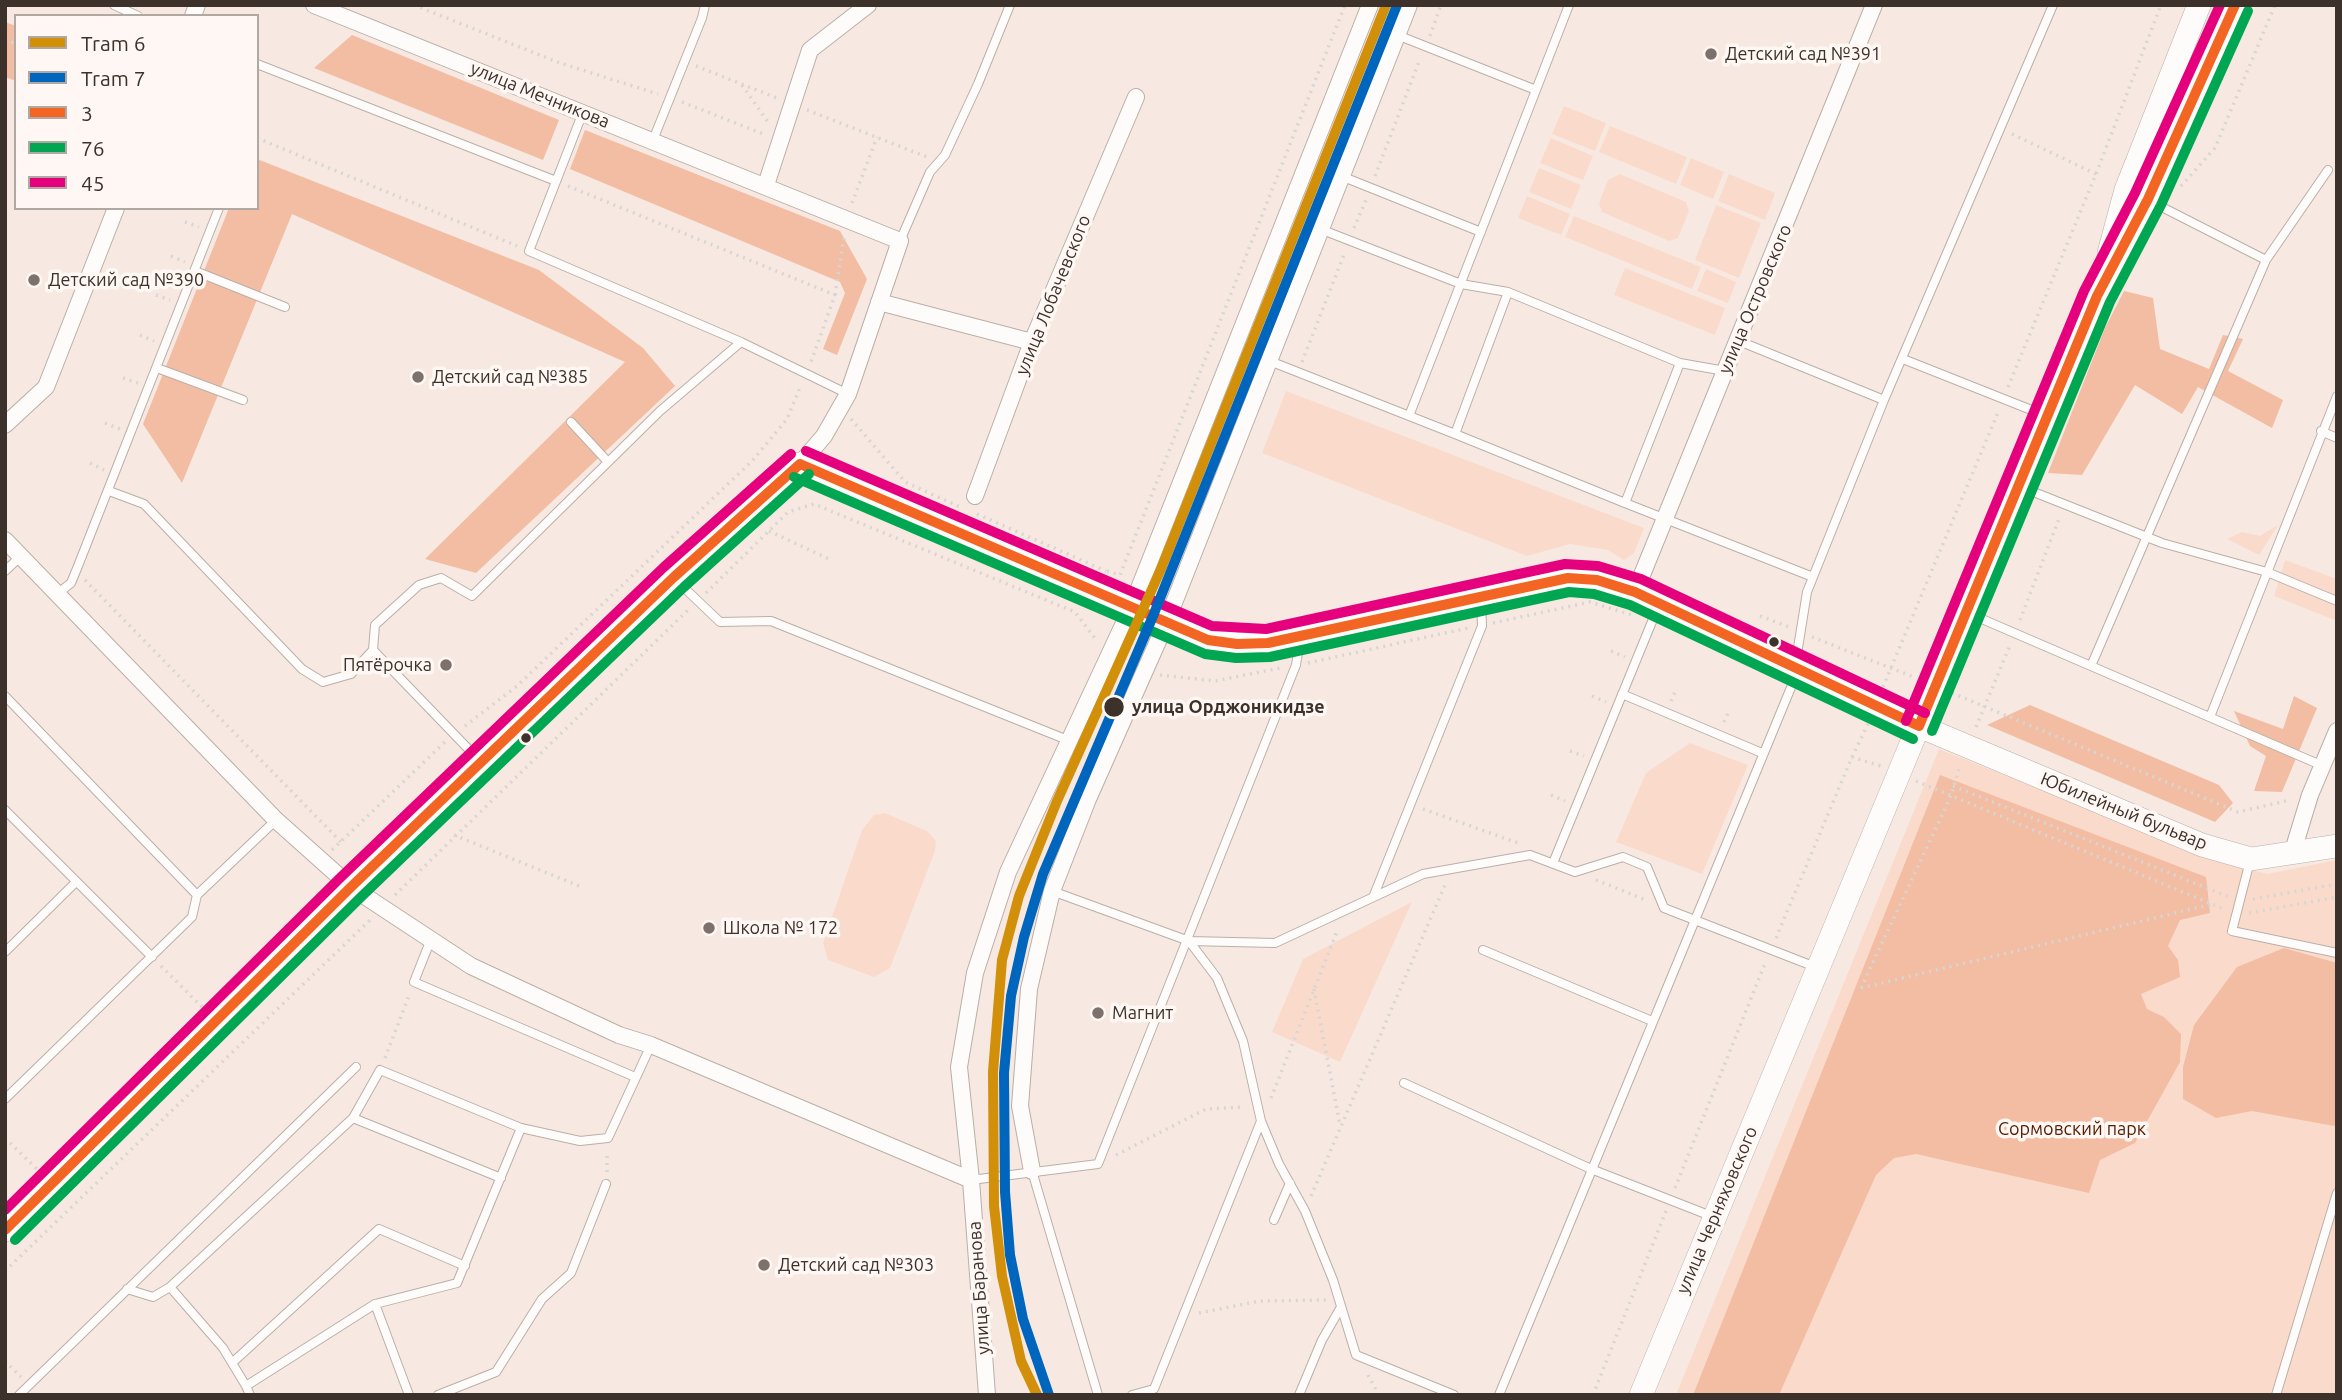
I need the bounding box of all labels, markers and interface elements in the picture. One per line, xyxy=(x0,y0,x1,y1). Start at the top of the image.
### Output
legend xyxy=(14,14,259,210)
text: Tram 6 xyxy=(81,31,145,55)
place label: Детский сад №391 xyxy=(1725,43,1881,65)
marker: Детский сад №391 xyxy=(1703,46,1719,62)
street label: улица Мечникова xyxy=(467,57,613,133)
text: Tram 7 xyxy=(81,66,145,90)
text: 3 xyxy=(81,101,93,125)
text: 76 xyxy=(81,136,105,160)
text: 45 xyxy=(81,171,105,195)
street label: улица Лобачевского xyxy=(1011,212,1095,378)
street label: улица Островского xyxy=(1714,221,1796,377)
place label: Детский сад №390 xyxy=(48,269,204,291)
marker: Детский сад №390 xyxy=(26,272,42,288)
place label: Детский сад №385 xyxy=(432,366,588,388)
marker: Детский сад №385 xyxy=(410,369,426,385)
unlabelled marker xyxy=(1767,635,1781,649)
place label: Пятёрочка xyxy=(343,654,432,676)
marker: Пятёрочка xyxy=(438,657,454,673)
marker: улица Орджоникидзе xyxy=(1102,695,1126,719)
place label: улица Орджоникидзе xyxy=(1132,696,1325,718)
unlabelled marker xyxy=(519,731,533,745)
street label: Юбилейный бульвар xyxy=(2038,768,2210,854)
place label: Школа № 172 xyxy=(723,917,838,939)
marker: Школа № 172 xyxy=(701,920,717,936)
place label: Магнит xyxy=(1112,1002,1173,1024)
marker: Магнит xyxy=(1090,1005,1106,1021)
park label: Сормовский парк xyxy=(1998,1118,2146,1140)
street label: улица Черняховского xyxy=(1672,1123,1762,1297)
street label: улица Баранова xyxy=(964,1221,994,1355)
place label: Детский сад №303 xyxy=(778,1254,934,1276)
marker: Детский сад №303 xyxy=(756,1257,772,1273)

